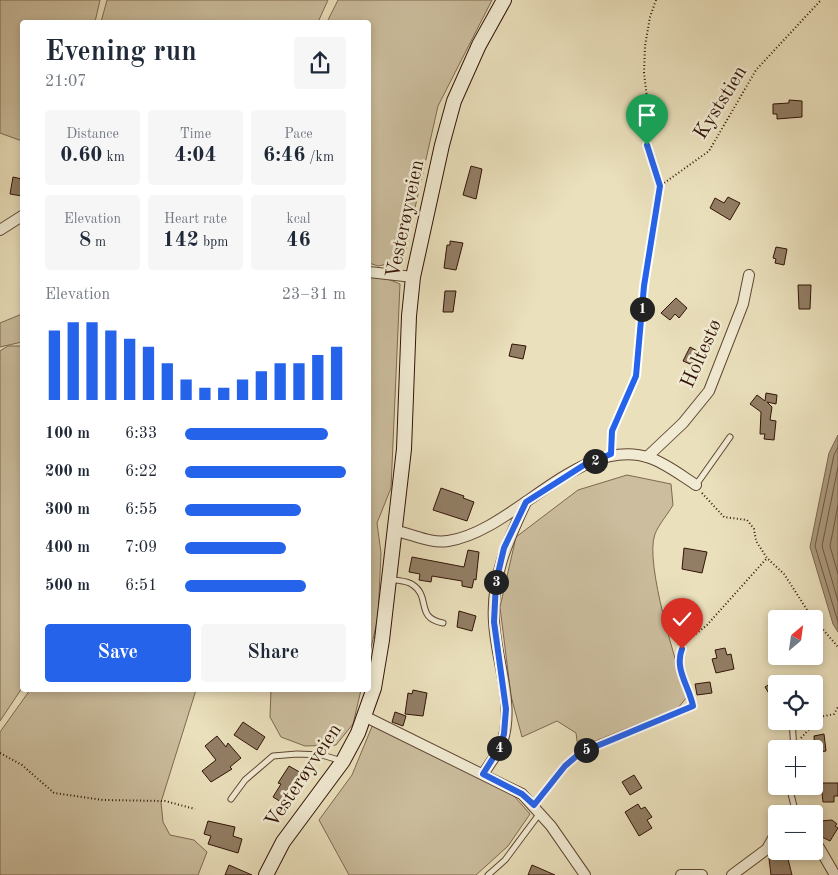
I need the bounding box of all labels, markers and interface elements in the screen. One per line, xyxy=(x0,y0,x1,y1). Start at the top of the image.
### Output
button: share xyxy=(294,37,346,89)
text: Evening run xyxy=(45,39,197,67)
street label: Kyststien xyxy=(691,63,751,143)
text: 21:07 xyxy=(45,74,87,90)
pin xyxy=(626,94,668,145)
icon: arrive xyxy=(633,101,661,129)
text: Distance xyxy=(66,127,119,141)
text: Time xyxy=(180,127,211,141)
text: Pace xyxy=(284,127,313,141)
text: 0.60 xyxy=(60,145,103,166)
text: 4:04 xyxy=(174,145,217,166)
text: 6:46 xyxy=(263,145,305,166)
text: km xyxy=(103,150,125,164)
text: /km xyxy=(305,150,334,164)
street label: Vesterøyveien xyxy=(384,158,428,280)
text: Elevation xyxy=(64,212,121,226)
text: Heart rate xyxy=(164,212,227,226)
text: kcal xyxy=(286,212,311,226)
text: 8 xyxy=(79,230,91,251)
text: 142 xyxy=(162,230,199,251)
text: 46 xyxy=(286,230,311,251)
text: m xyxy=(91,235,106,249)
text: bpm xyxy=(199,235,229,249)
text: Elevation xyxy=(45,287,110,303)
text: 23–31 m xyxy=(282,287,346,303)
pin: 1 xyxy=(630,296,654,322)
text: 1 xyxy=(638,302,647,316)
street label: Holtestø xyxy=(678,317,726,391)
text: 100 m xyxy=(45,426,90,442)
text: 6:33 xyxy=(125,426,157,442)
pin: 2 xyxy=(582,448,608,474)
text: 2 xyxy=(591,454,600,468)
text: 200 m xyxy=(45,464,90,480)
text: 6:22 xyxy=(125,464,157,480)
text: 300 m xyxy=(45,502,90,518)
text: 6:55 xyxy=(125,502,157,518)
text: 400 m xyxy=(45,540,90,556)
text: 7:09 xyxy=(125,540,157,556)
pin: 3 xyxy=(484,570,508,594)
text: 3 xyxy=(492,575,501,589)
text: 500 m xyxy=(45,578,90,594)
text: 6:51 xyxy=(125,578,157,594)
pin xyxy=(661,598,703,649)
icon: check xyxy=(668,605,696,633)
north arrow xyxy=(768,610,822,665)
map controls xyxy=(768,610,823,860)
button: Save xyxy=(45,624,191,682)
button: Share xyxy=(201,624,346,682)
button: locate xyxy=(768,675,823,730)
street label: Vesterøyveien xyxy=(262,720,346,832)
pin: 4 xyxy=(486,736,512,760)
pin: 5 xyxy=(574,738,598,762)
button: + xyxy=(768,740,823,795)
text: 4 xyxy=(495,741,504,755)
text: 5 xyxy=(582,743,591,757)
button: − xyxy=(768,805,823,860)

